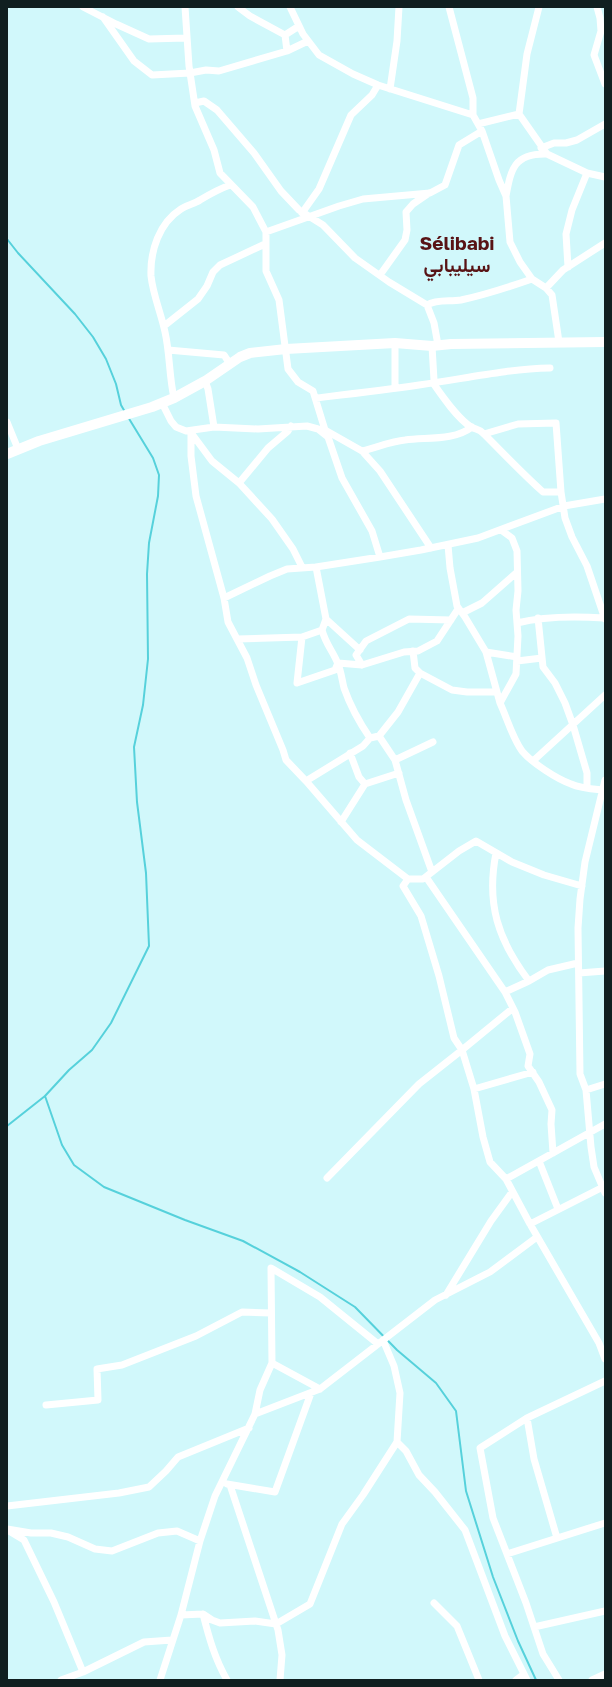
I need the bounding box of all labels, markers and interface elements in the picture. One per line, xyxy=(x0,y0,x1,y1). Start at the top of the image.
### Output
district label: Sélibabi سيليبابي xyxy=(419,231,495,282)

